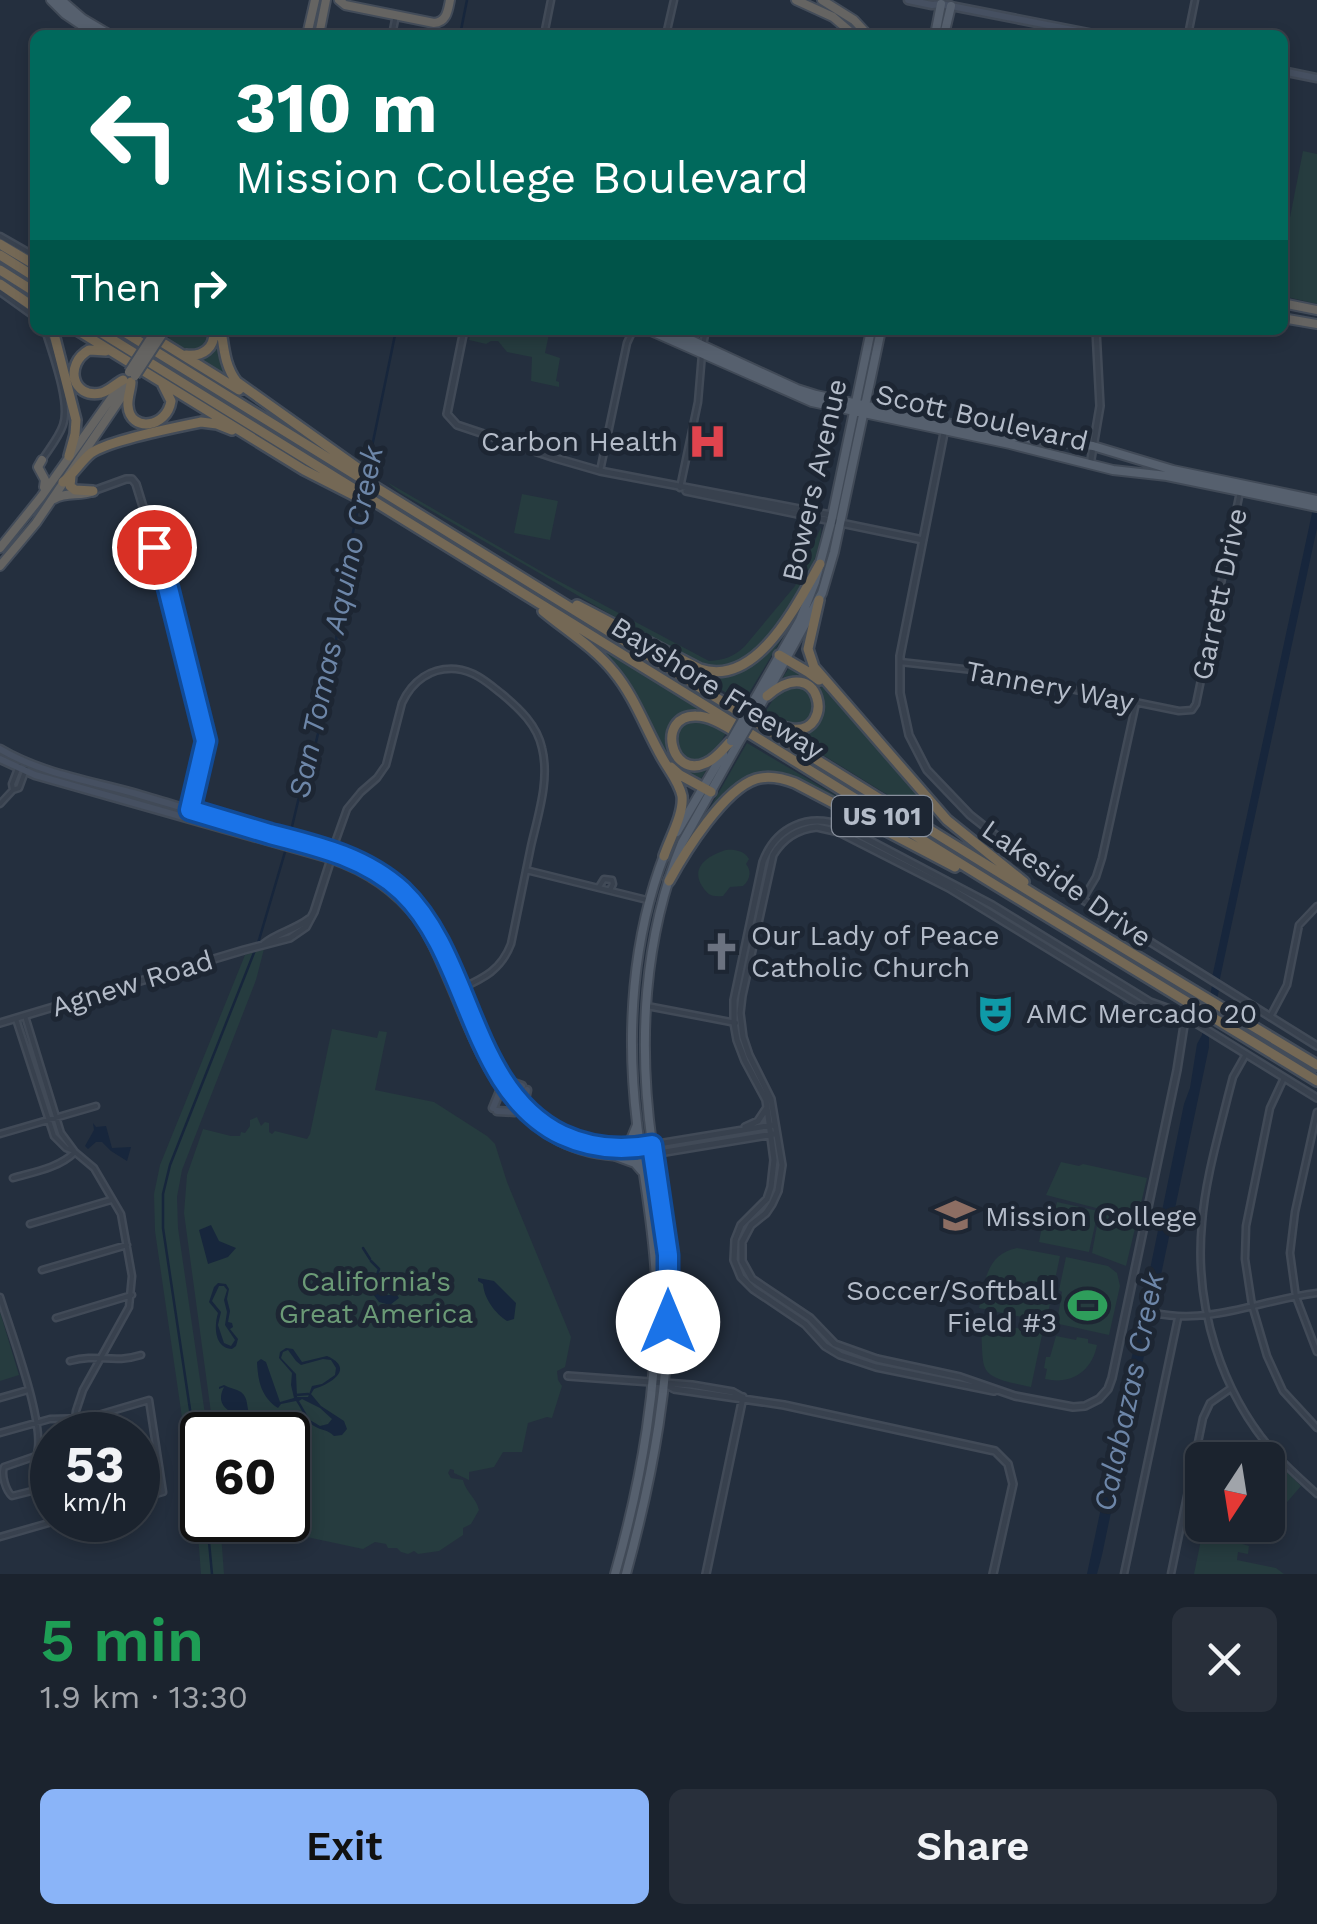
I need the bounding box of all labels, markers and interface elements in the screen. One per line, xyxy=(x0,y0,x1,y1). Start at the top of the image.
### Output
text: 310 m xyxy=(235,67,438,149)
icon: left xyxy=(70,70,200,200)
text: Mission College Boulevard xyxy=(235,151,809,204)
icon: right xyxy=(181,260,236,315)
text: Then xyxy=(70,266,161,310)
street label: Bowers Avenue xyxy=(775,376,854,585)
street label: Scott Boulevard xyxy=(873,377,1091,458)
hospital icon: Carbon Health xyxy=(687,420,729,462)
place label: Carbon Health xyxy=(481,425,678,458)
water label: San Tomas Aquino Creek xyxy=(281,441,390,801)
pin xyxy=(112,505,197,590)
street label: Garrett Drive xyxy=(1185,505,1254,683)
icon: arrive xyxy=(127,520,182,575)
street label: Bayshore Freeway xyxy=(605,610,831,767)
street label: Tannery Way xyxy=(963,654,1137,719)
road number: US 101 xyxy=(832,796,932,836)
street label: Lakeside Drive xyxy=(976,813,1158,954)
place label: Our Lady of Peace Catholic Church xyxy=(751,919,1000,984)
church icon: Our Lady of Peace Catholic Church xyxy=(700,930,742,972)
street label: Agnew Road xyxy=(47,943,217,1024)
theatre icon: AMC Mercado 20 xyxy=(975,992,1017,1034)
place label: AMC Mercado 20 xyxy=(1026,997,1257,1030)
school or university icon: Mission College xyxy=(934,1195,976,1237)
place label: Mission College xyxy=(985,1200,1197,1233)
park label: California's Great America xyxy=(279,1265,473,1330)
water label: Calabazas Creek xyxy=(1086,1268,1171,1515)
position arrow xyxy=(616,1270,720,1374)
place label: Soccer/Softball Field #3 xyxy=(846,1274,1057,1339)
sports icon: Soccer/Softball Field #3 xyxy=(1066,1285,1108,1327)
speed limit sign: 60 xyxy=(180,1412,310,1542)
text: 53 xyxy=(66,1435,124,1494)
north arrow xyxy=(1185,1442,1285,1542)
map controls xyxy=(1185,1442,1285,1542)
text: km/h xyxy=(63,1488,127,1517)
text: 5 min xyxy=(40,1605,204,1676)
button: close xyxy=(1172,1607,1277,1712)
text: 1.9 km · 13:30 xyxy=(40,1678,248,1716)
button: Exit xyxy=(40,1789,649,1904)
button: Share xyxy=(669,1789,1277,1904)

